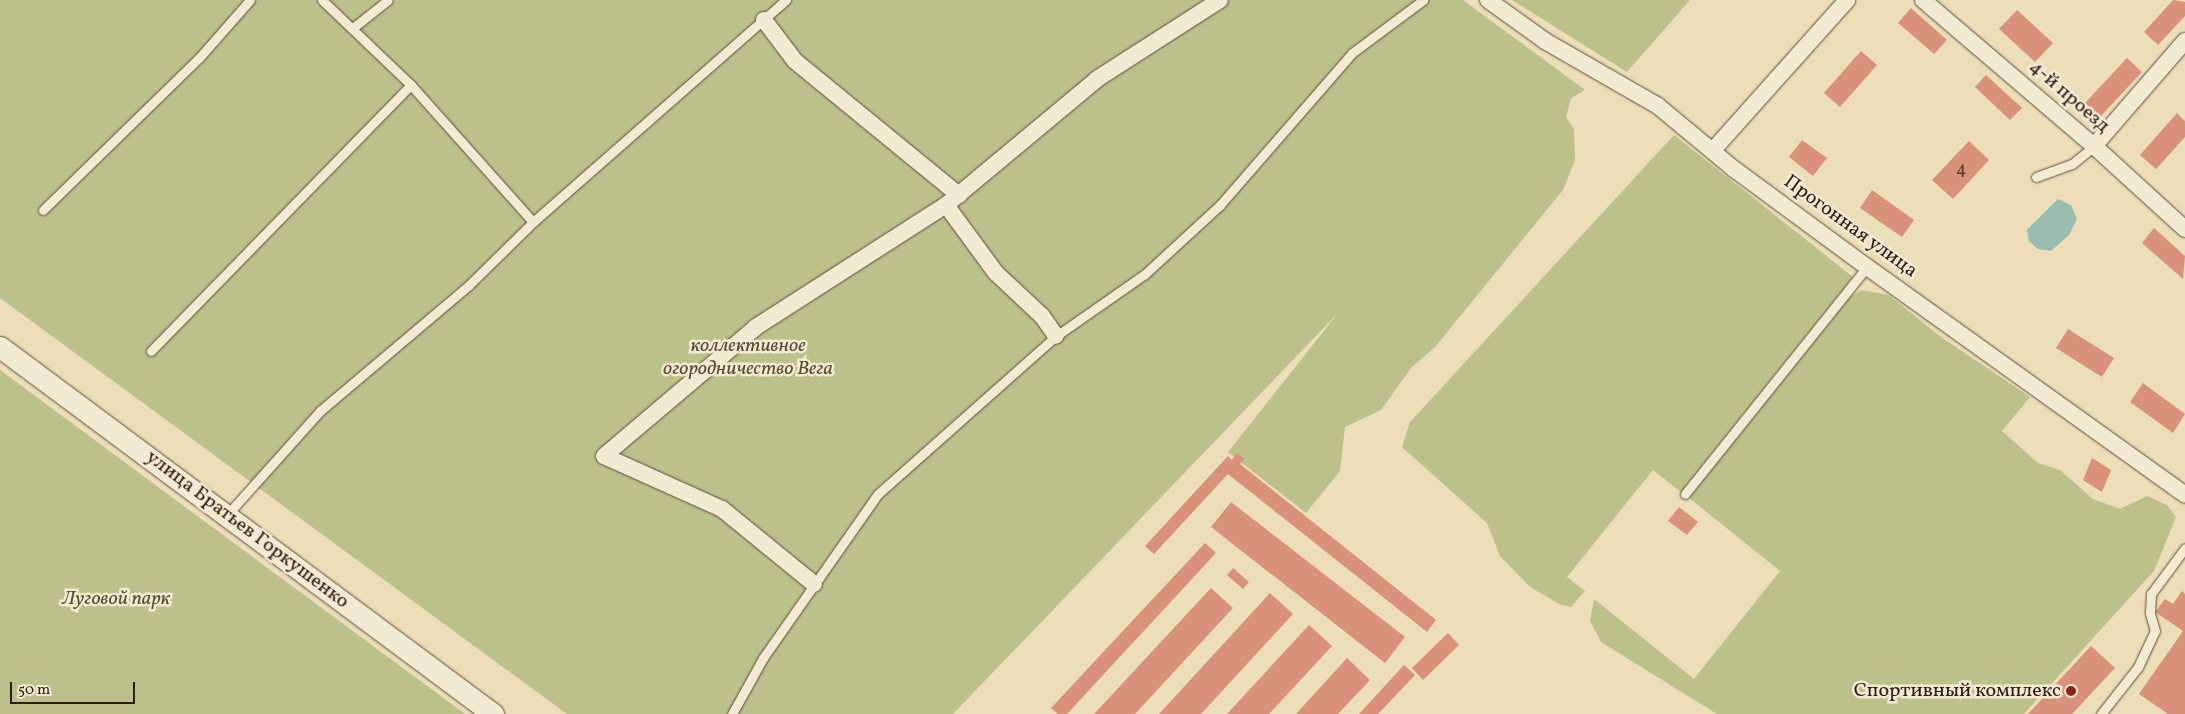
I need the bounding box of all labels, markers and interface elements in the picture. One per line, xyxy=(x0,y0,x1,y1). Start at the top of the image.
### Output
street label: 4-й проезд xyxy=(2024,56,2114,138)
house number: 4 xyxy=(1956,159,1966,181)
street label: Прогонная улица xyxy=(1778,170,1922,284)
park label: коллективное огородничество Вега xyxy=(663,334,833,381)
street label: улица Братьев Горкушенко xyxy=(141,446,353,614)
park label: Луговой парк xyxy=(62,587,170,611)
scale bar xyxy=(12,672,138,704)
place label: Спортивный комплекс xyxy=(1854,679,2061,703)
text: 50 m xyxy=(18,680,50,701)
marker: Спортивный комплекс xyxy=(2065,685,2077,697)

